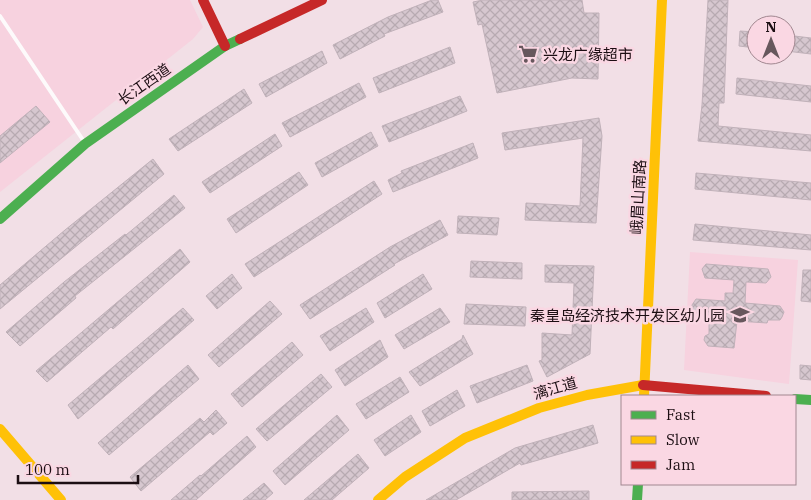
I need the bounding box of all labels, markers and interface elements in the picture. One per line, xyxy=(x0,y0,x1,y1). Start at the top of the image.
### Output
north arrow xyxy=(746,15,796,65)
text: N xyxy=(765,18,777,36)
supermarket icon: 兴龙广缘超市 xyxy=(517,43,539,65)
place label: 兴龙广缘超市 xyxy=(543,45,633,64)
street label: 长江西道 xyxy=(114,59,174,109)
street label: 峨眉山南路 xyxy=(627,159,649,235)
school or university icon: 秦皇岛经济技术开发区幼儿园 xyxy=(729,304,751,326)
place label: 秦皇岛经济技术开发区幼儿园 xyxy=(530,306,725,325)
street label: 漓江道 xyxy=(531,373,579,403)
legend xyxy=(621,395,796,485)
text: Fast xyxy=(666,405,696,424)
text: Slow xyxy=(666,430,700,449)
scale bar xyxy=(18,452,138,484)
text: Jam xyxy=(666,455,695,474)
text: 100 m xyxy=(25,460,70,479)

